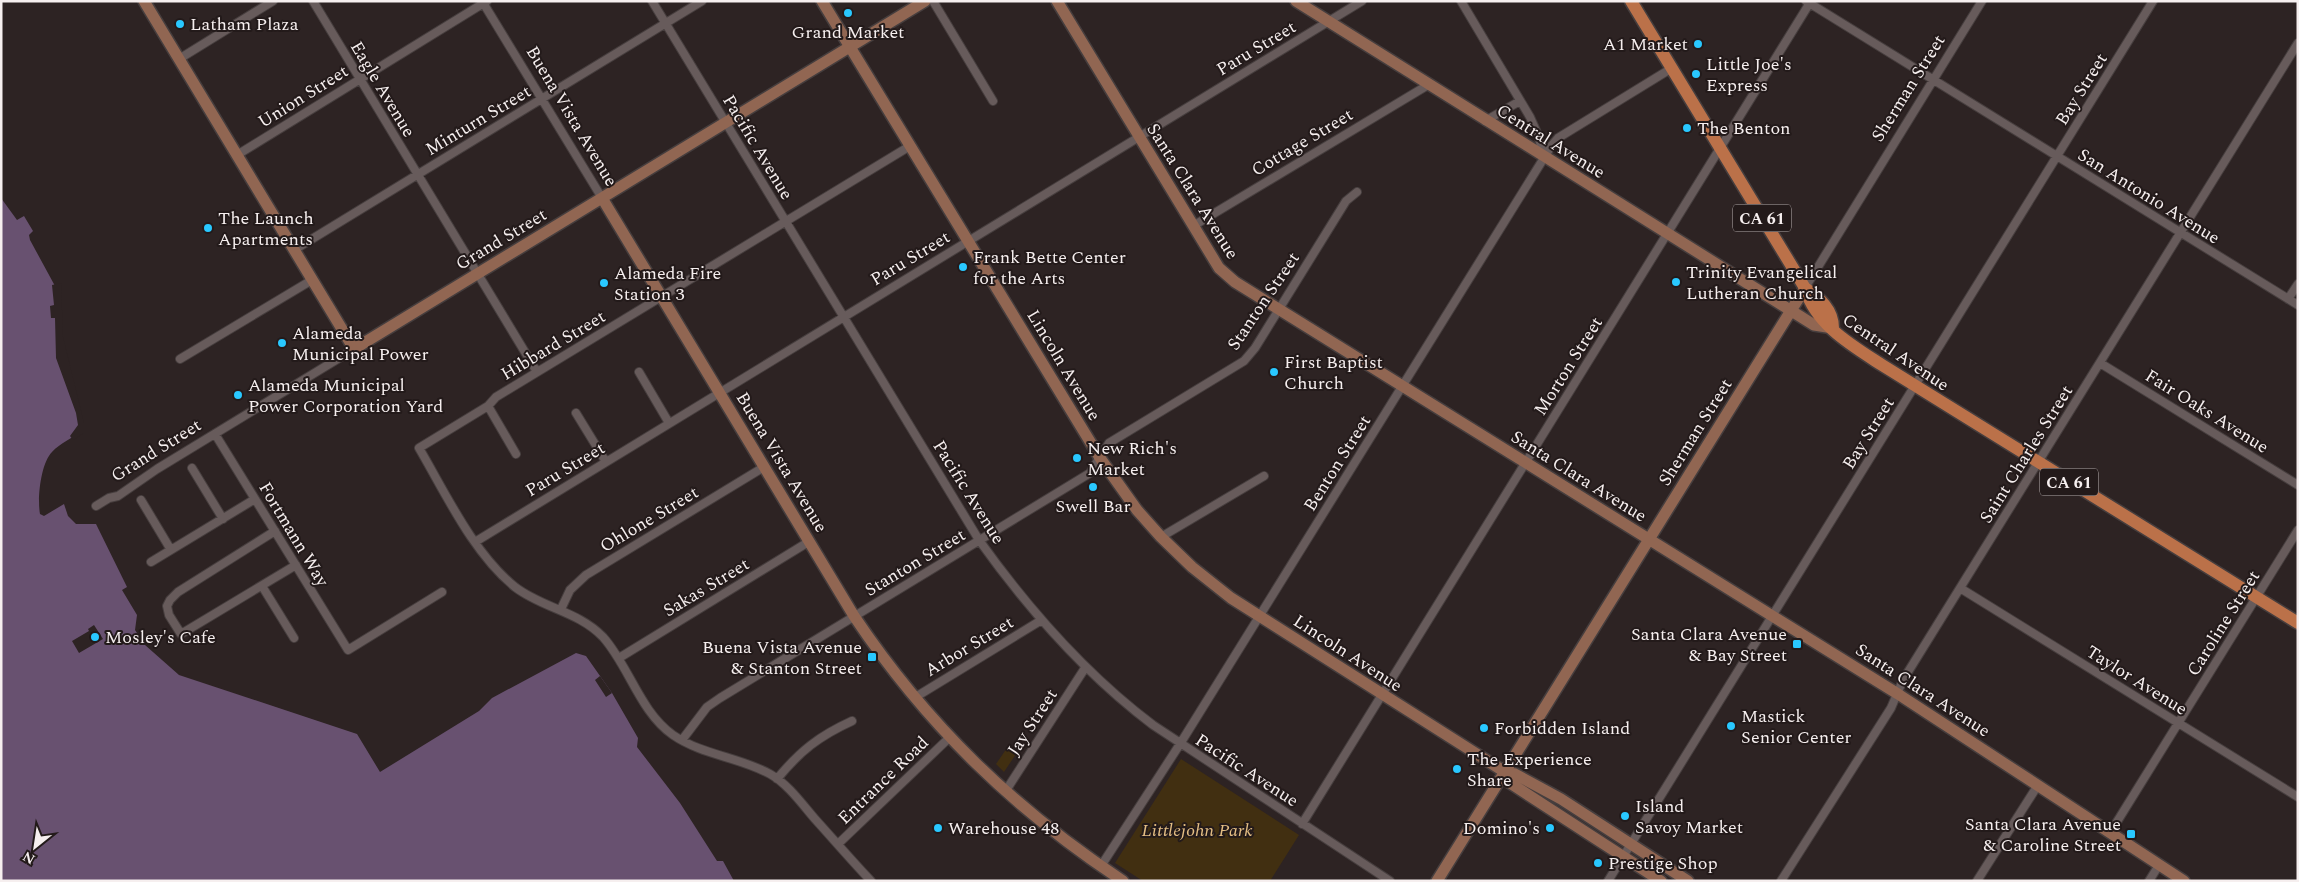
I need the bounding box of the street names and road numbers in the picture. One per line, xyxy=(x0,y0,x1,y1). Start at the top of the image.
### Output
street label: Paru Street xyxy=(1211,14,1301,83)
street label: Sherman Street xyxy=(1865,29,1952,147)
street label: Eagle Avenue xyxy=(343,36,422,143)
street label: Buena Vista Avenue xyxy=(519,41,624,192)
street label: Bay Street xyxy=(2049,48,2114,131)
street label: Union Street xyxy=(253,58,354,135)
street label: Minturn Street xyxy=(420,78,536,163)
street label: Pacific Avenue xyxy=(715,90,800,205)
street label: Central Avenue xyxy=(1491,97,1610,186)
street label: Cottage Street xyxy=(1246,101,1358,183)
street label: Santa Clara Avenue xyxy=(1140,118,1245,265)
street label: San Antonio Avenue xyxy=(2072,142,2225,251)
street label: Grand Street xyxy=(450,202,552,277)
road number: CA 61 xyxy=(1733,204,1791,232)
street label: Paru Street xyxy=(865,224,955,293)
street label: Stanton Street xyxy=(1220,247,1306,356)
street label: Hibbard Street xyxy=(496,303,611,387)
street label: Lincoln Avenue xyxy=(1020,305,1107,426)
street label: Central Avenue xyxy=(1837,307,1955,398)
street label: Morton Street xyxy=(1527,311,1610,421)
street label: Fair Oaks Avenue xyxy=(2140,363,2274,460)
street label: Sherman Street xyxy=(1652,373,1739,491)
street label: Saint Charles Street xyxy=(1973,380,2080,529)
street label: Buena Vista Avenue xyxy=(729,387,834,538)
street label: Bay Street xyxy=(1836,392,1901,475)
street label: Benton Street xyxy=(1297,410,1378,517)
street label: Grand Street xyxy=(106,412,207,489)
street label: Santa Clara Avenue xyxy=(1505,424,1652,529)
street label: Paru Street xyxy=(520,435,610,504)
street label: Pacific Avenue xyxy=(926,435,1011,550)
road number: CA 61 xyxy=(2040,468,2098,496)
street label: Fortmann Way xyxy=(252,477,336,593)
street label: Ohlone Street xyxy=(595,479,704,560)
street label: Stanton Street xyxy=(860,522,971,603)
street label: Sakas Street xyxy=(658,551,755,624)
street label: Caroline Street xyxy=(2180,565,2267,682)
street label: Lincoln Avenue xyxy=(1288,608,1408,699)
street label: Arbor Street xyxy=(920,609,1019,684)
street label: Santa Clara Avenue xyxy=(1850,637,1996,744)
street label: Taylor Avenue xyxy=(2081,639,2193,722)
street label: Jay Street xyxy=(1001,683,1064,761)
street label: Pacific Avenue xyxy=(1190,727,1304,814)
street label: Entrance Road xyxy=(832,730,935,831)

